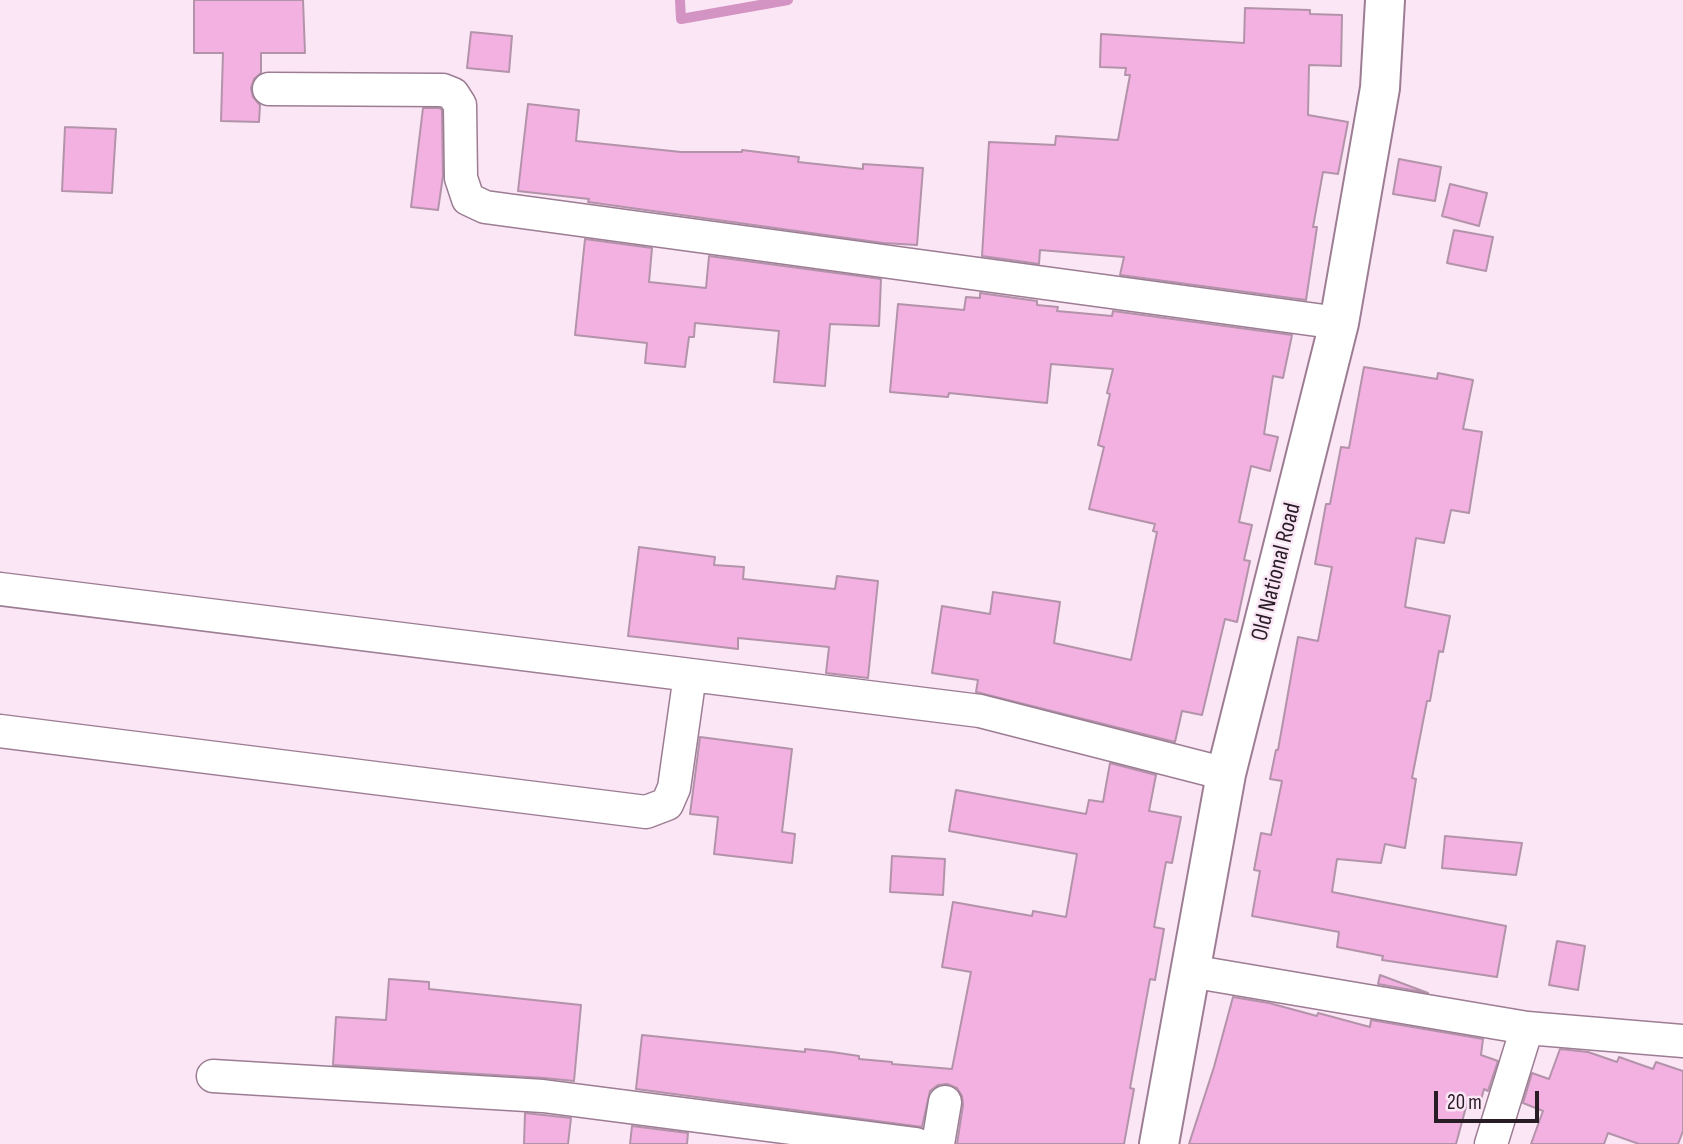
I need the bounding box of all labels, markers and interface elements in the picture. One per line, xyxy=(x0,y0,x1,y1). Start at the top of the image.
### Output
street label: Old National Road xyxy=(1246,500,1308,644)
scale bar xyxy=(1438,1078,1543,1122)
text: 20 m xyxy=(1447,1090,1482,1115)

